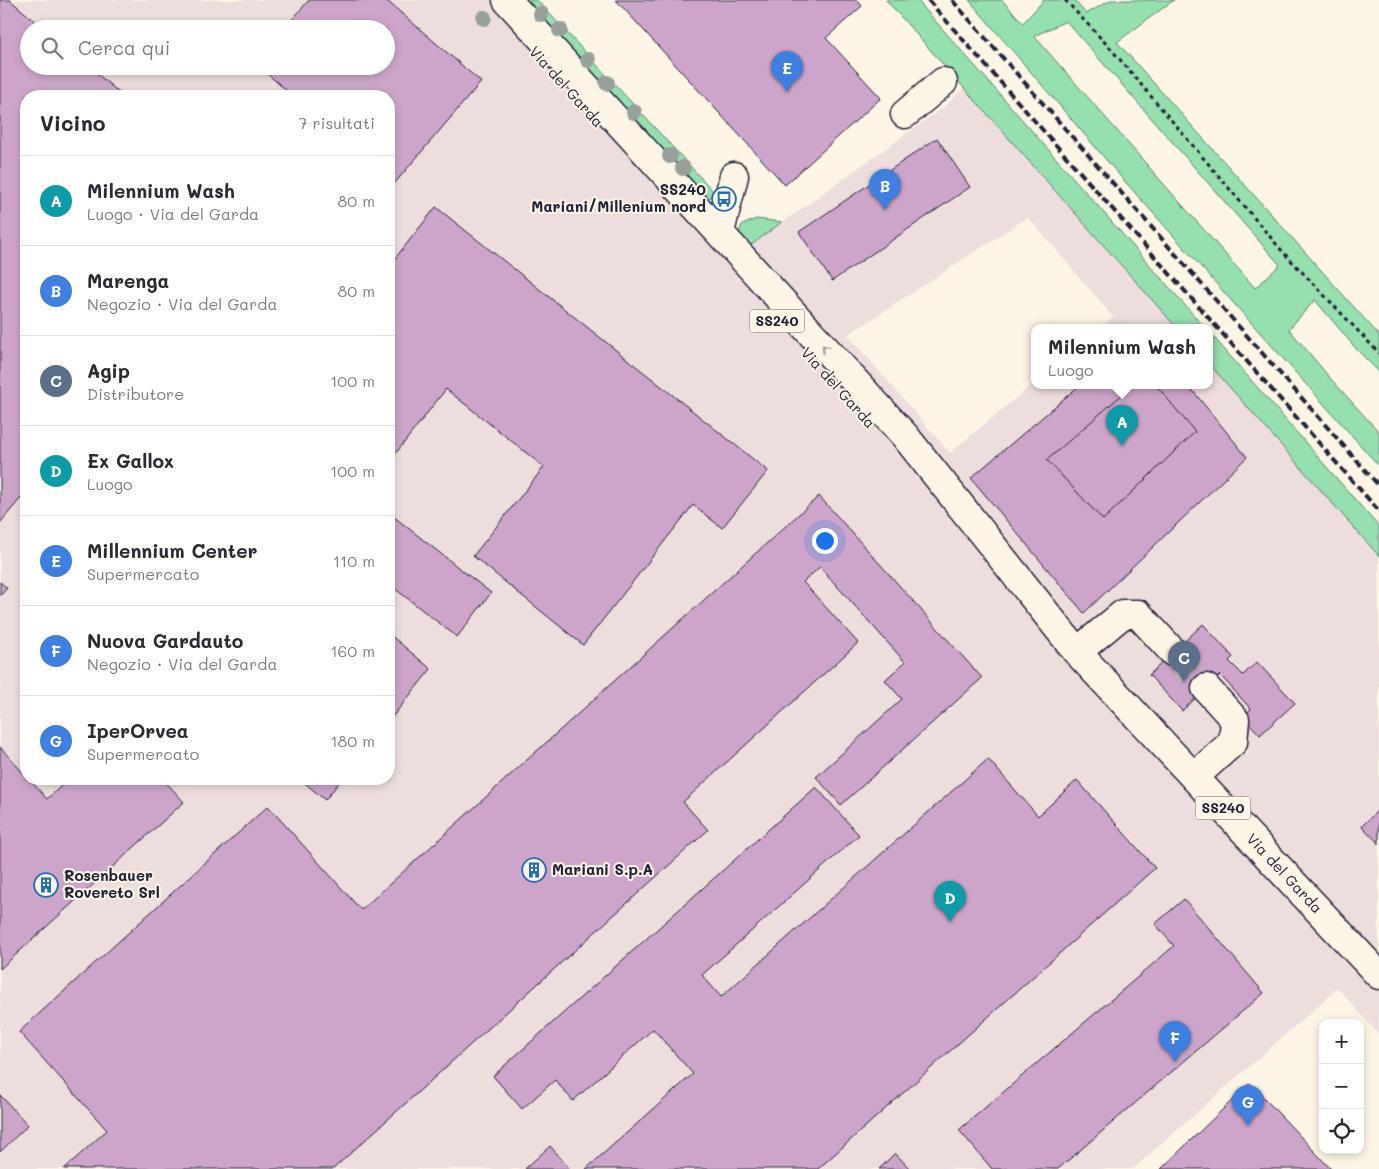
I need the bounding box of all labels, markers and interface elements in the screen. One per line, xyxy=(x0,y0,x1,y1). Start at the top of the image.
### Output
search box xyxy=(20,20,395,75)
icon: search xyxy=(38,34,66,62)
text: Cerca qui xyxy=(78,35,170,60)
street label: Via del Garda xyxy=(525,42,608,131)
pin: E xyxy=(771,51,803,92)
text: Vicino xyxy=(40,109,105,136)
text: 7 risultati xyxy=(299,112,375,133)
pin: B xyxy=(869,169,901,210)
text: Milennium Wash xyxy=(87,178,235,203)
place label: SS240 Mariani/Millenium nord xyxy=(531,179,706,216)
bus stop icon: SS240 Mariani/Millenium nord xyxy=(711,186,737,212)
text: A xyxy=(50,190,62,211)
text: 80 m xyxy=(338,190,375,211)
text: Luogo · Via del Garda xyxy=(87,203,259,224)
text: Marenga xyxy=(87,268,169,293)
text: B xyxy=(51,280,61,301)
text: 80 m xyxy=(338,280,375,301)
text: Negozio · Via del Garda xyxy=(87,293,277,314)
road number: SS240 xyxy=(750,310,804,332)
popup xyxy=(1031,324,1213,389)
text: Milennium Wash xyxy=(1048,334,1196,359)
street label: Via del Garda xyxy=(797,343,880,432)
one-way arrow xyxy=(822,344,831,353)
text: Agip xyxy=(87,358,130,383)
text: Luogo xyxy=(1048,359,1094,380)
text: C xyxy=(50,370,62,391)
text: 100 m xyxy=(330,370,375,391)
text: Distributore xyxy=(87,383,184,404)
pin: A xyxy=(1106,405,1138,446)
text: Ex Gallox xyxy=(87,448,174,473)
text: D xyxy=(50,460,62,481)
text: 100 m xyxy=(330,460,375,481)
text: Luogo xyxy=(87,473,132,494)
your location xyxy=(812,528,838,554)
text: Millennium Center xyxy=(87,538,257,563)
text: E xyxy=(51,550,61,571)
text: 110 m xyxy=(333,550,375,571)
text: Supermercato xyxy=(87,563,199,584)
text: Nuova Gardauto xyxy=(87,628,243,653)
text: F xyxy=(51,640,61,661)
text: 160 m xyxy=(330,640,375,661)
pin: C xyxy=(1168,641,1200,682)
text: Negozio · Via del Garda xyxy=(87,653,277,674)
text: IperOrvea xyxy=(87,718,189,743)
text: G xyxy=(50,730,62,751)
text: 180 m xyxy=(330,730,375,751)
text: Supermercato xyxy=(87,743,199,764)
road number: SS240 xyxy=(1196,796,1250,820)
street label: Via del Garda xyxy=(1243,829,1327,917)
building icon: Mariani S.p.A xyxy=(521,857,547,883)
place label: Mariani S.p.A xyxy=(552,859,653,879)
place label: Rosenbauer Rovereto Srl xyxy=(64,865,160,902)
building icon: Rosenbauer Rovereto Srl xyxy=(33,872,59,898)
pin: D xyxy=(934,881,966,922)
map controls xyxy=(1319,1019,1364,1154)
button: + xyxy=(1319,1019,1364,1064)
pin: F xyxy=(1159,1021,1191,1062)
button: − xyxy=(1319,1064,1364,1109)
pin: G xyxy=(1232,1085,1264,1126)
button: locate xyxy=(1319,1109,1364,1154)

